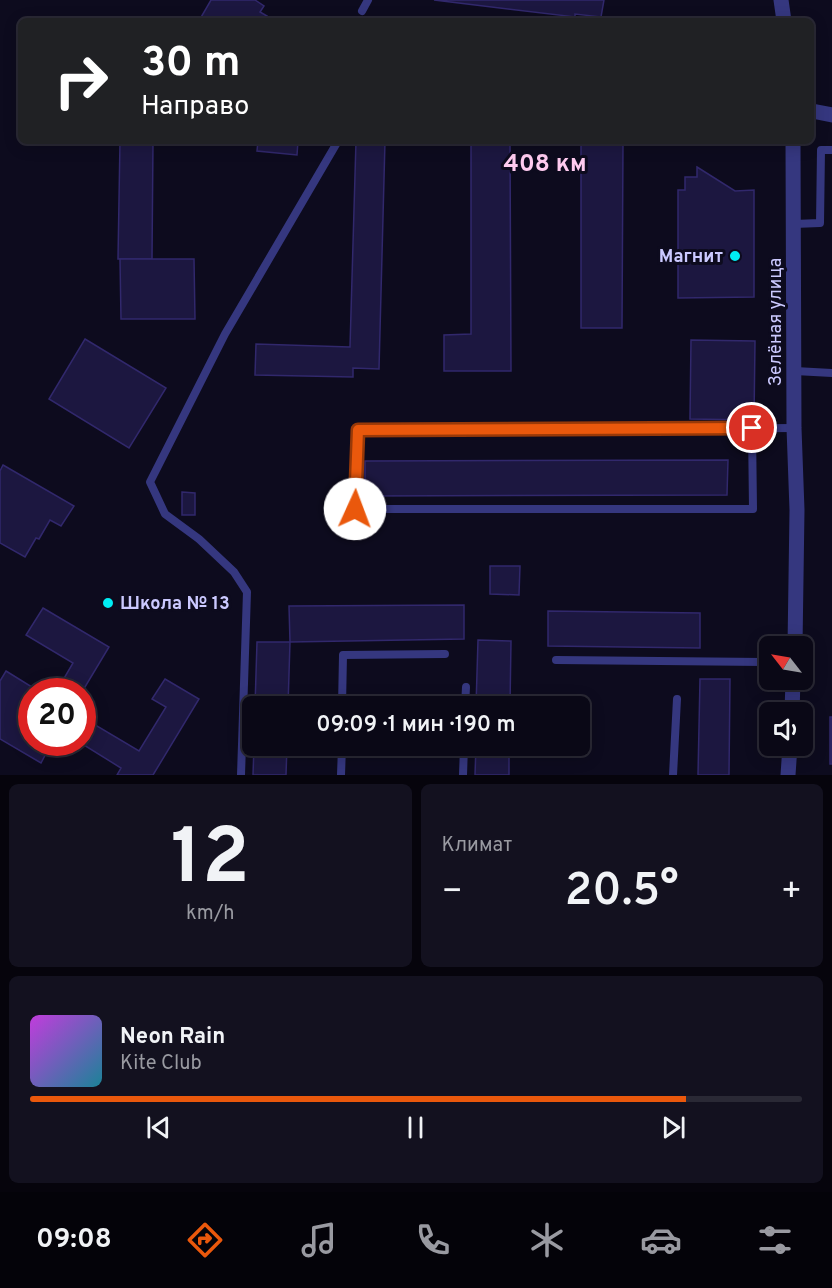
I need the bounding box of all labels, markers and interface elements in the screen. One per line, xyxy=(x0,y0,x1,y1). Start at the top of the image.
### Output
text: 30 m xyxy=(141,38,240,91)
icon: right xyxy=(42,42,120,120)
text: Направо xyxy=(141,90,249,124)
district label: 408 км xyxy=(503,150,587,180)
place label: Магнит xyxy=(659,246,724,269)
marker: Магнит xyxy=(728,249,742,263)
street label: Зелёная улица xyxy=(765,258,788,386)
pin xyxy=(726,402,777,453)
icon: arrive xyxy=(735,411,768,444)
position arrow xyxy=(323,477,387,541)
place label: Школа № 13 xyxy=(120,593,230,616)
marker: Школа № 13 xyxy=(101,596,115,610)
north arrow xyxy=(759,636,813,690)
map controls xyxy=(759,636,813,756)
speed limit sign: 20 xyxy=(18,678,96,756)
button: sound xyxy=(759,702,813,756)
text: 09:09 · 1 мин · 190 m xyxy=(316,712,516,739)
text: 12 xyxy=(171,812,250,911)
text: Климат xyxy=(442,833,512,859)
text: 20.5° xyxy=(565,864,679,921)
text: − xyxy=(442,872,463,914)
text: + xyxy=(781,872,802,914)
text: km/h xyxy=(186,901,235,927)
text: Neon Rain xyxy=(120,1024,225,1051)
text: Kite Club xyxy=(120,1051,202,1077)
icon: previous xyxy=(142,1111,175,1144)
icon: pause xyxy=(399,1111,432,1144)
icon: next xyxy=(657,1111,690,1144)
icon: directions xyxy=(184,1219,226,1261)
icon: music xyxy=(298,1219,340,1261)
icon: phone xyxy=(412,1219,454,1261)
icon: climate xyxy=(526,1219,568,1261)
icon: car xyxy=(640,1219,682,1261)
icon: filters xyxy=(754,1219,796,1261)
text: 09:08 xyxy=(36,1223,112,1257)

